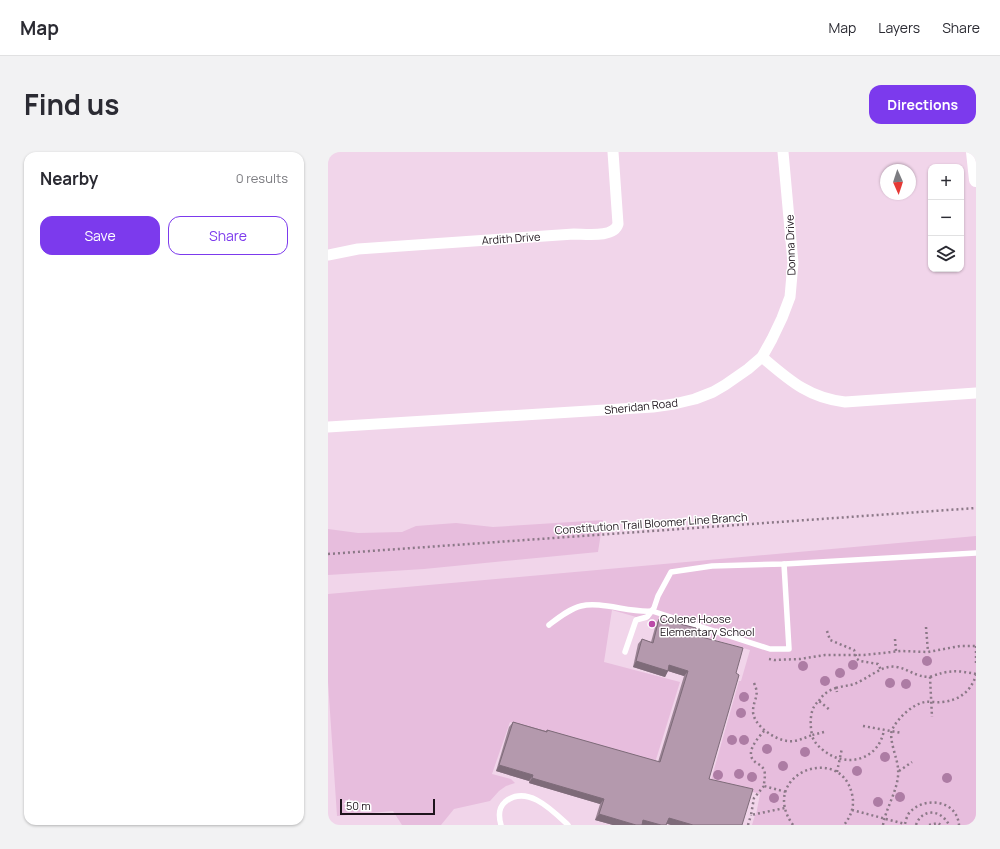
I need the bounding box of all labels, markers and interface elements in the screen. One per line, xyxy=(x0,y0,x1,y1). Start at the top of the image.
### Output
text: Map xyxy=(20,15,59,41)
text: Map xyxy=(828,18,856,37)
text: Layers xyxy=(878,18,920,37)
text: Share xyxy=(942,18,980,37)
text: Find us xyxy=(24,85,119,123)
button: Directions xyxy=(869,85,976,124)
north arrow xyxy=(880,164,916,200)
map controls xyxy=(928,164,964,272)
button: + xyxy=(928,164,964,200)
text: Nearby xyxy=(40,167,98,190)
text: 0 results xyxy=(236,169,288,187)
button: − xyxy=(928,200,964,236)
street label: Donna Drive xyxy=(781,214,799,276)
button: Save xyxy=(40,216,160,255)
button: Share xyxy=(168,216,288,255)
street label: Ardith Drive xyxy=(481,228,541,248)
button: layers xyxy=(928,236,964,272)
street label: Sheridan Road xyxy=(604,395,678,417)
street label: Constitution Trail Bloomer Line Branch xyxy=(554,509,748,537)
place label: Colene Hoose Elementary School xyxy=(660,611,755,639)
marker: Colene Hoose Elementary School xyxy=(647,619,657,629)
scale bar xyxy=(340,797,435,816)
text: 50 m xyxy=(346,798,371,813)

